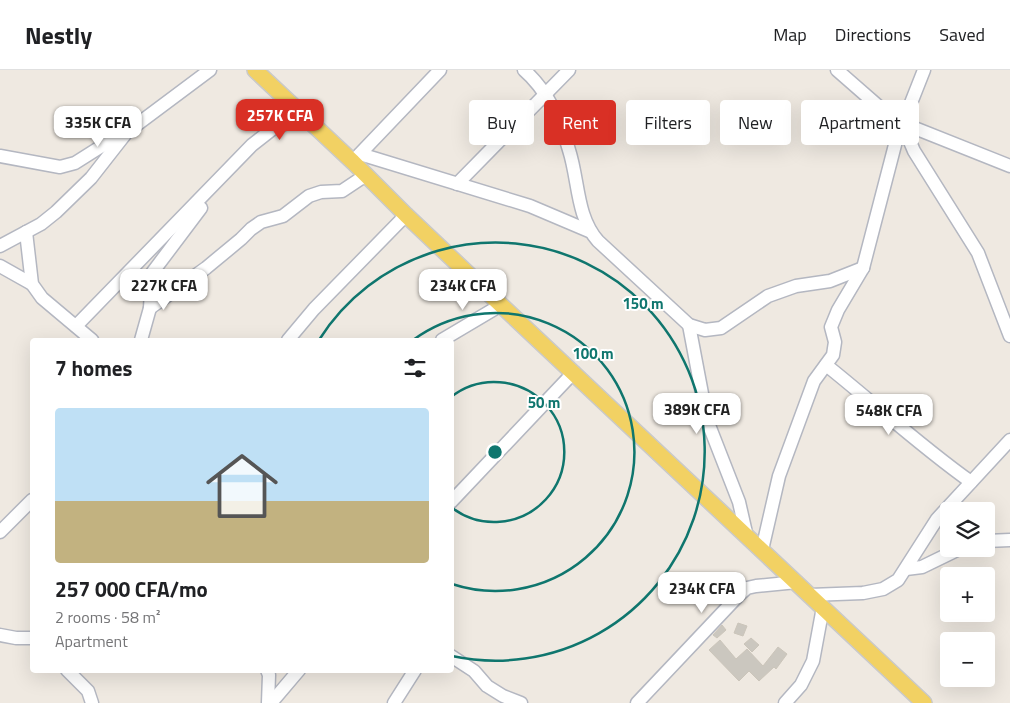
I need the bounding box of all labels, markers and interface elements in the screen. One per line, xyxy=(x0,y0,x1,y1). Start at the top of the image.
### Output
text: Nestly xyxy=(25,17,92,53)
text: Map xyxy=(773,21,807,48)
text: Directions xyxy=(835,21,911,48)
text: Saved xyxy=(939,21,985,48)
pin: 257K CFA xyxy=(228,98,332,141)
chip: Buy xyxy=(469,100,534,145)
chip: Rent xyxy=(544,100,616,145)
chip: Filters xyxy=(626,100,710,145)
chip: New xyxy=(720,100,791,145)
chip: Apartment xyxy=(801,100,919,145)
text: 257K CFA xyxy=(247,103,313,127)
pin: 335K CFA xyxy=(46,106,150,148)
text: 335K CFA xyxy=(65,110,131,134)
pin: 227K CFA xyxy=(112,268,216,311)
pin: 234K CFA xyxy=(411,268,515,311)
text: 227K CFA xyxy=(131,273,197,297)
text: 234K CFA xyxy=(430,273,496,297)
text: 150 m xyxy=(622,292,664,315)
text: 100 m xyxy=(572,342,614,365)
text: 7 homes xyxy=(55,352,132,384)
icon: filters xyxy=(401,354,429,382)
text: 50 m xyxy=(528,391,560,414)
pin: 389K CFA xyxy=(645,392,749,435)
pin: 548K CFA xyxy=(837,394,941,436)
text: 389K CFA xyxy=(664,397,730,421)
text: 548K CFA xyxy=(856,398,922,422)
icon: home xyxy=(197,441,287,531)
centre of rings xyxy=(486,443,504,461)
map controls xyxy=(940,502,995,687)
button: layers xyxy=(940,502,995,557)
button: + xyxy=(940,567,995,622)
pin: 234K CFA xyxy=(650,572,754,614)
text: 257 000 CFA/mo xyxy=(55,573,208,605)
text: 234K CFA xyxy=(669,576,735,600)
text: 2 rooms · 58 m² xyxy=(55,605,160,629)
text: Apartment xyxy=(55,629,128,653)
button: − xyxy=(940,632,995,687)

